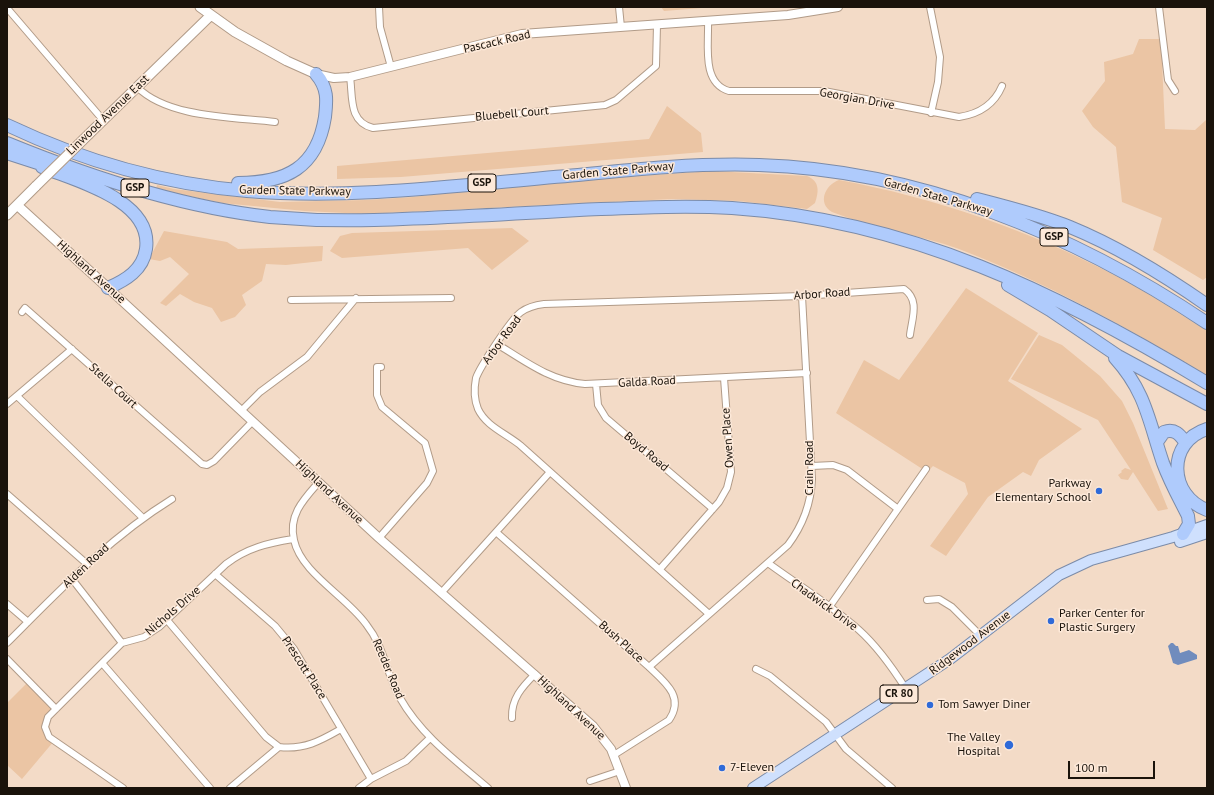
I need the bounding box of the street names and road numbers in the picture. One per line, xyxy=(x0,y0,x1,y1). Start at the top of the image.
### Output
street label: Pascack Road xyxy=(462,27,532,57)
street label: Linwood Avenue East xyxy=(64,72,152,158)
street label: Georgian Drive xyxy=(818,85,896,113)
street label: Bluebell Court xyxy=(475,104,549,124)
street label: Garden State Parkway xyxy=(562,159,674,183)
road number: GSP xyxy=(468,174,496,192)
street label: Garden State Parkway xyxy=(882,175,994,219)
road number: GSP xyxy=(121,179,149,197)
street label: Garden State Parkway xyxy=(239,183,351,199)
road number: GSP xyxy=(1040,228,1068,246)
street label: Highland Avenue xyxy=(54,237,128,307)
street label: Arbor Road xyxy=(793,285,851,303)
street label: Arbor Road xyxy=(480,313,524,367)
street label: Stella Court xyxy=(86,360,140,412)
street label: Galda Road xyxy=(618,373,676,391)
street label: Owen Place xyxy=(719,407,737,469)
street label: Boyd Road xyxy=(621,429,671,475)
street label: Crain Road xyxy=(803,440,817,496)
street label: Highland Avenue xyxy=(292,457,366,527)
street label: Alden Road xyxy=(60,541,112,591)
street label: Chadwick Drive xyxy=(788,576,860,634)
street label: Nichols Drive xyxy=(142,583,204,639)
street label: Ridgewood Avenue xyxy=(927,608,1013,678)
street label: Bush Place xyxy=(595,618,647,666)
street label: Prescott Place xyxy=(278,634,330,702)
street label: Reeder Road xyxy=(369,637,407,701)
street label: Highland Avenue xyxy=(534,673,608,743)
road number: CR 80 xyxy=(880,685,918,703)

